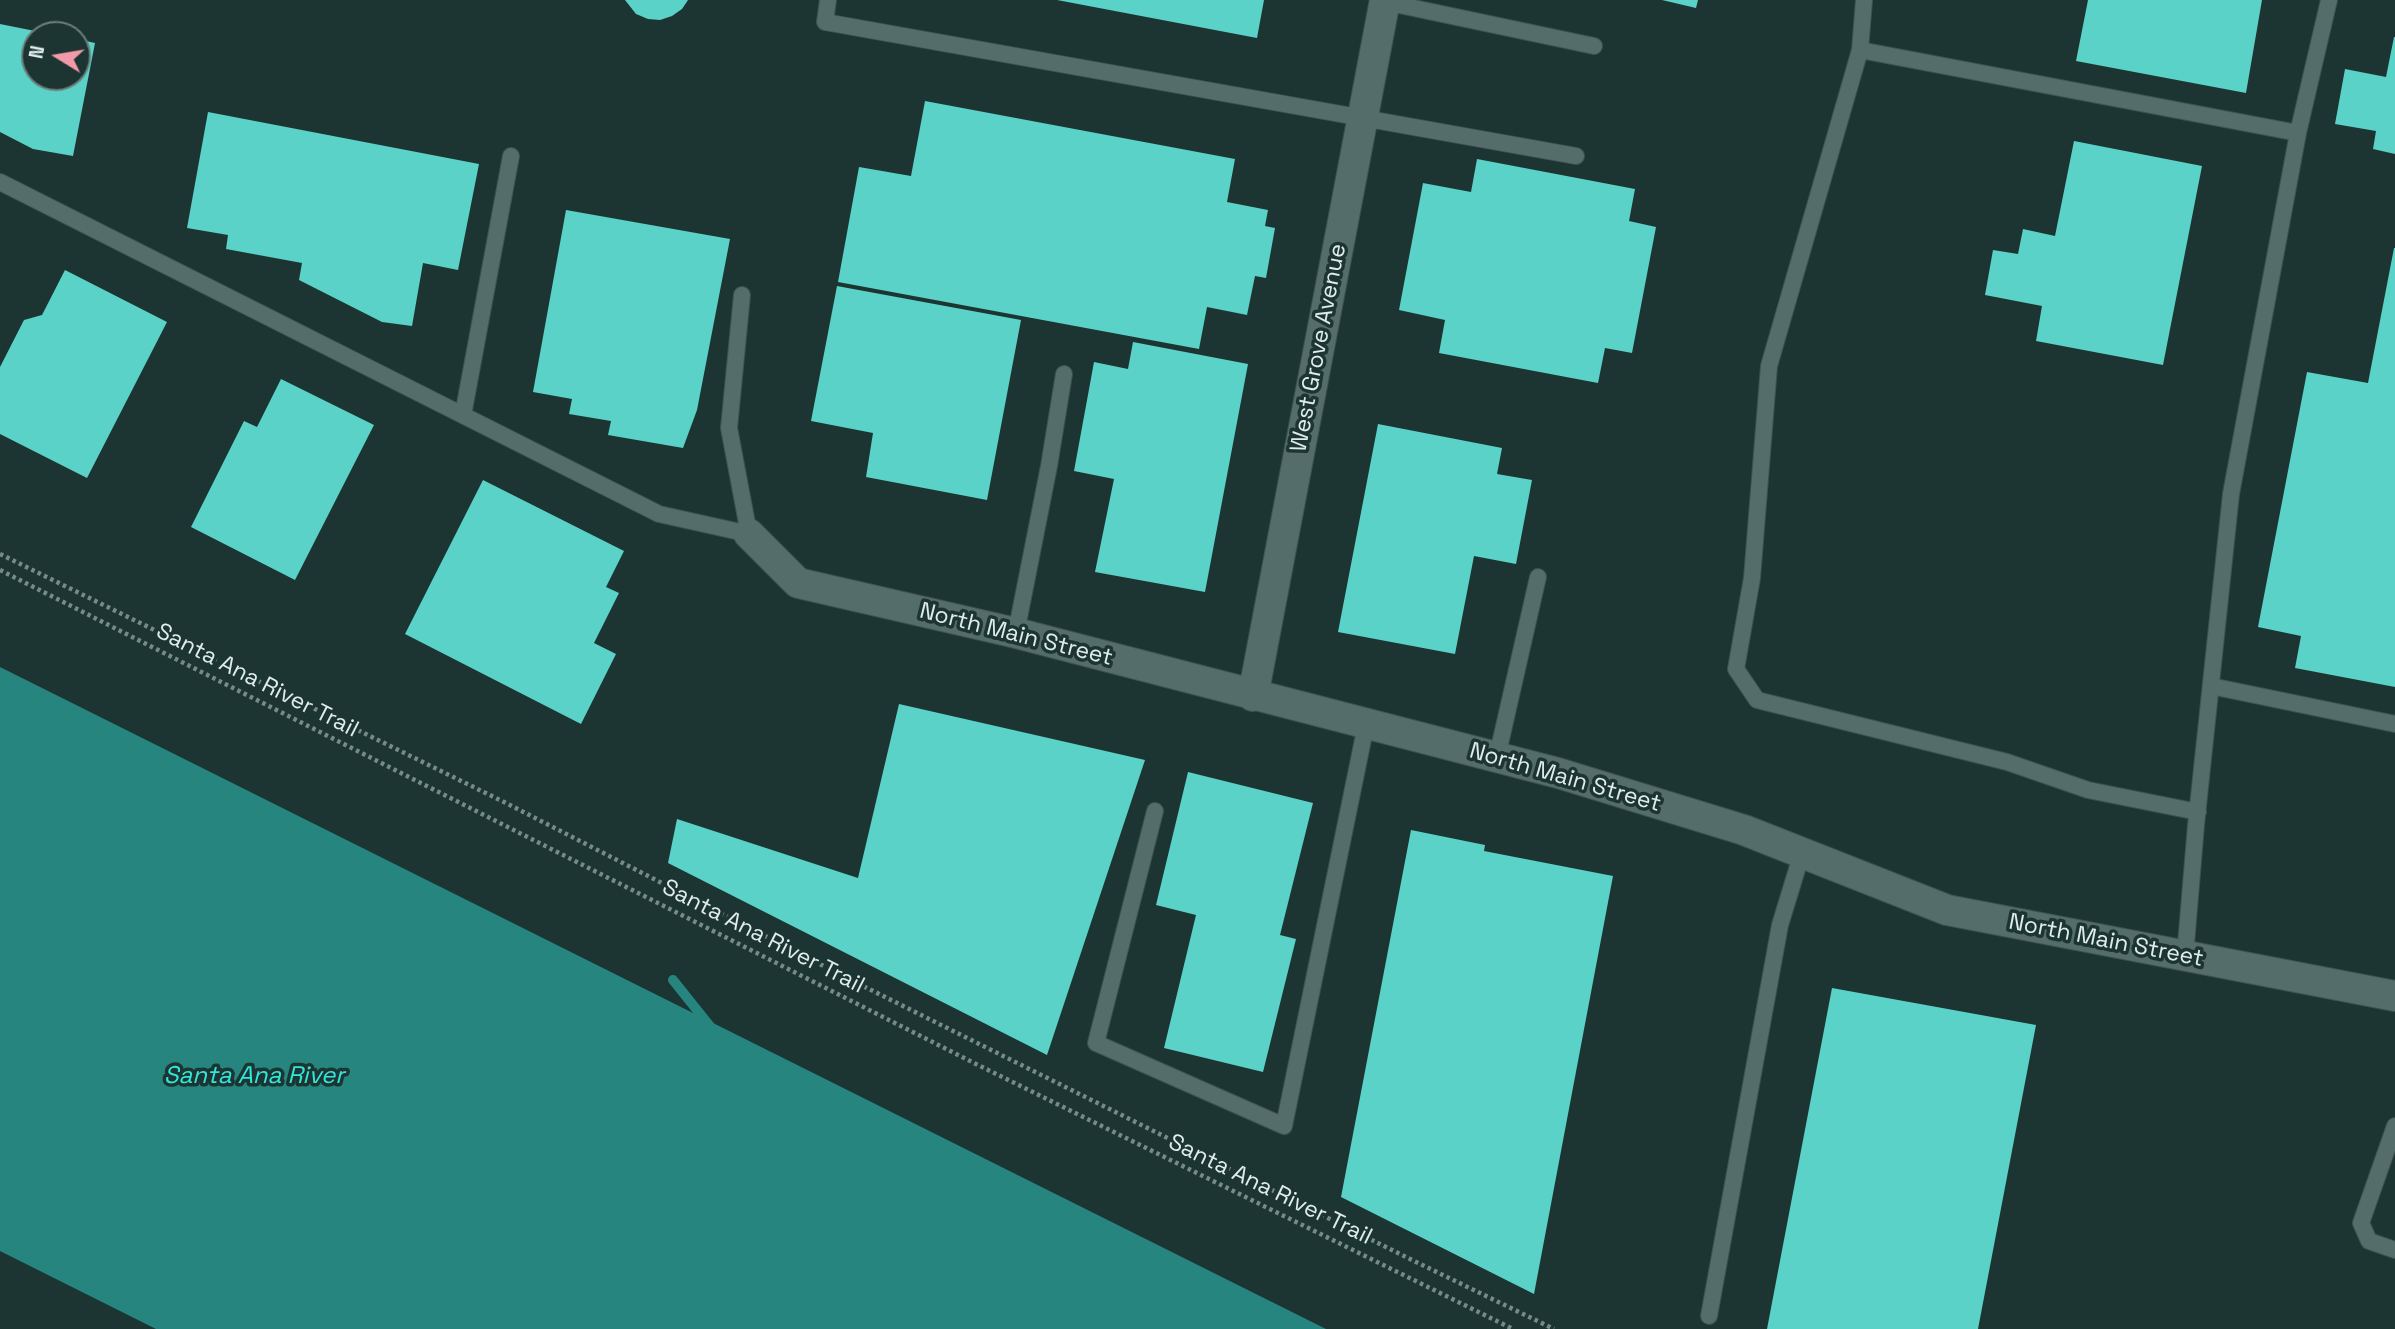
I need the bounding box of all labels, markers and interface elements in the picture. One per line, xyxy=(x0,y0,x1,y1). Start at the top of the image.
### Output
north arrow xyxy=(21,21,91,91)
text: N xyxy=(23,44,50,61)
street label: West Grove Avenue xyxy=(1285,241,1353,455)
street label: North Main Street xyxy=(917,598,1115,672)
street label: Santa Ana River Trail xyxy=(151,618,363,744)
street label: North Main Street xyxy=(1466,737,1664,819)
street label: Santa Ana River Trail xyxy=(657,874,869,1000)
street label: North Main Street xyxy=(2006,909,2206,973)
water label: Santa Ana River xyxy=(164,1062,344,1090)
street label: Santa Ana River Trail xyxy=(1164,1129,1376,1251)

